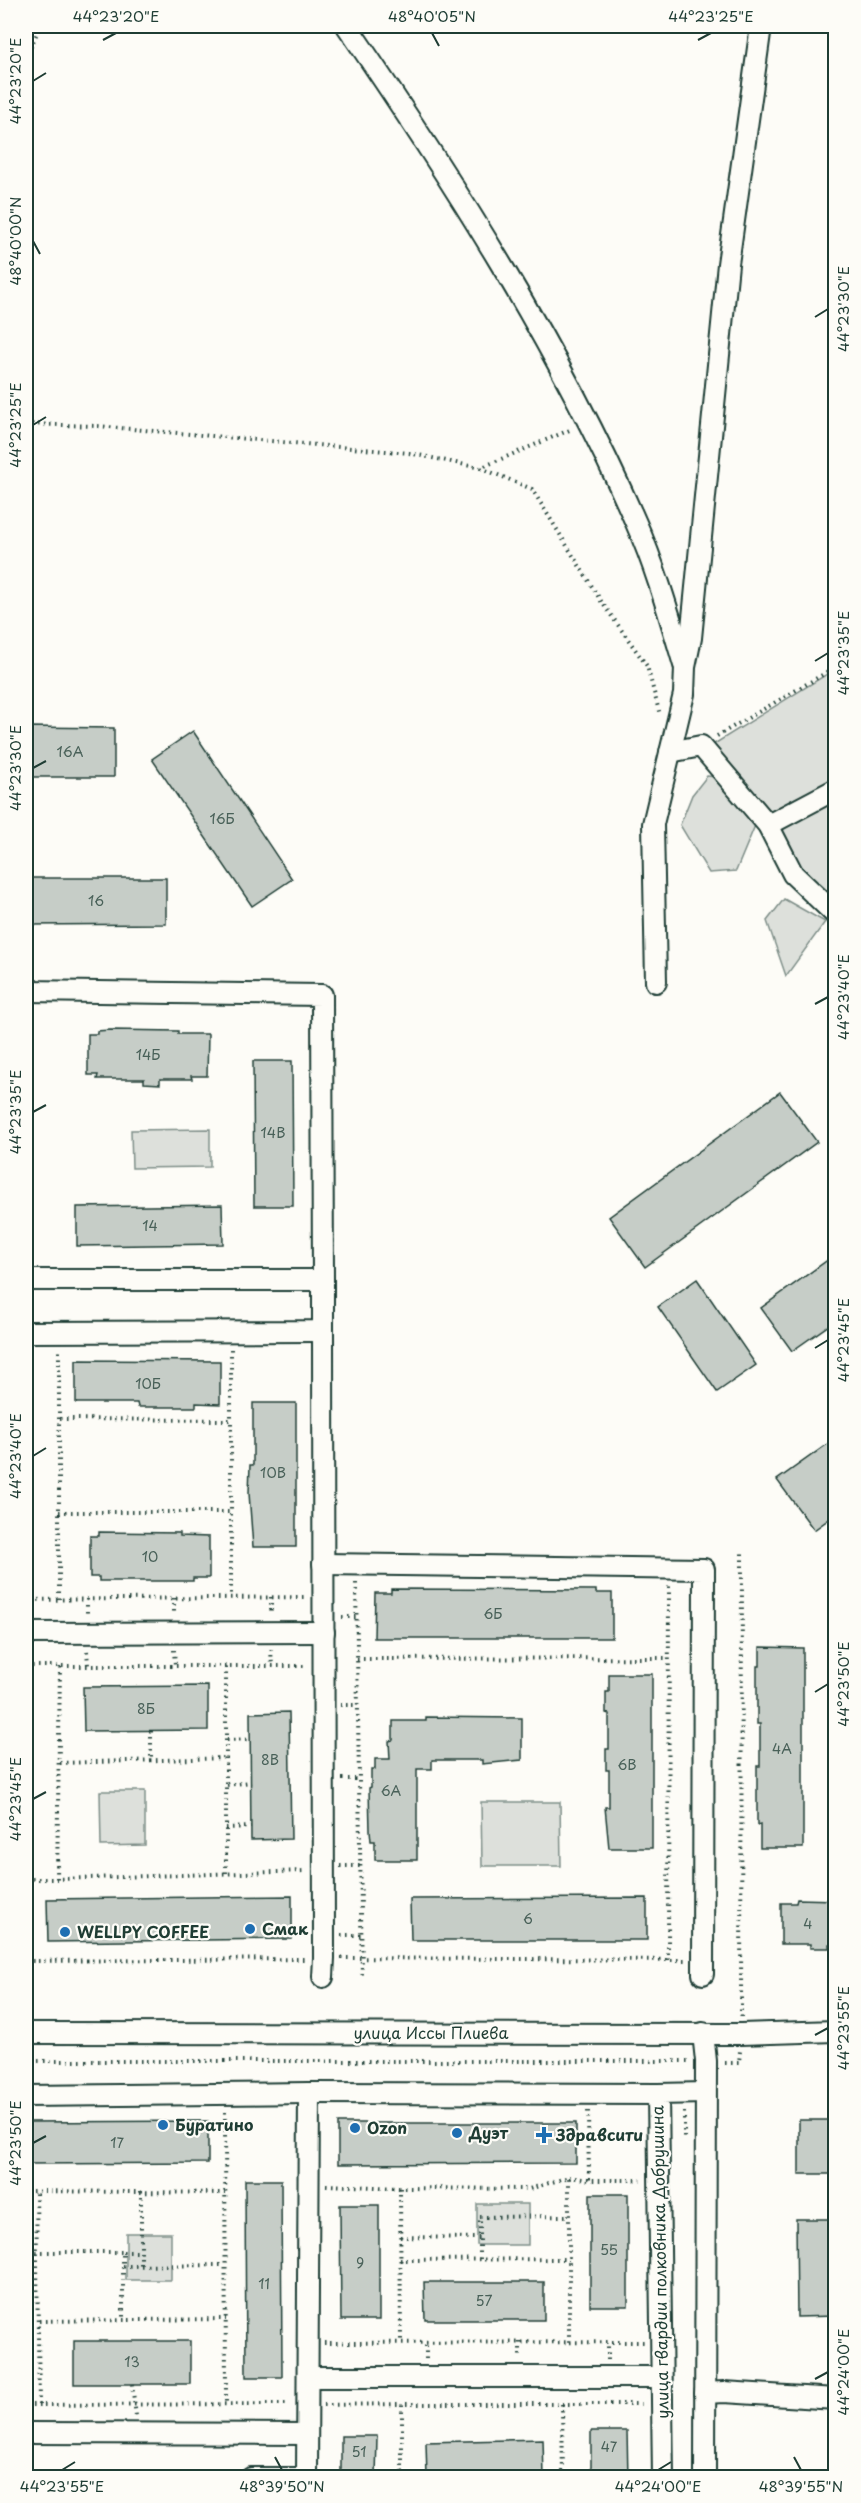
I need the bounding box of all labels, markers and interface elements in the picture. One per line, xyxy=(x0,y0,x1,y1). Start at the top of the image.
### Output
text: 44°23'20"E xyxy=(73,4,159,27)
text: 48°40'05"N xyxy=(388,4,476,27)
text: 44°23'25"E xyxy=(668,4,754,27)
text: 44°23'20"E xyxy=(3,38,26,124)
text: 48°40'00"N xyxy=(3,196,26,286)
text: 44°23'30"E xyxy=(831,266,854,352)
text: 44°23'25"E xyxy=(3,382,26,468)
text: 44°23'35"E xyxy=(831,611,854,695)
text: 44°23'30"E xyxy=(3,725,26,811)
house number: 16А xyxy=(57,741,84,762)
house number: 16Б xyxy=(209,808,235,829)
house number: 16 xyxy=(88,890,104,911)
text: 44°23'40"E xyxy=(831,954,854,1040)
house number: 14Б xyxy=(136,1044,160,1065)
text: 44°23'35"E xyxy=(3,1070,26,1154)
house number: 14В xyxy=(261,1122,285,1143)
house number: 14 xyxy=(142,1215,158,1236)
text: 44°23'45"E xyxy=(831,1298,854,1382)
house number: 10Б xyxy=(135,1373,161,1394)
text: 44°23'40"E xyxy=(3,1413,26,1499)
house number: 10В xyxy=(260,1462,286,1483)
house number: 10 xyxy=(142,1546,158,1567)
house number: 6Б xyxy=(484,1603,502,1624)
text: 44°23'50"E xyxy=(831,1641,854,1727)
house number: 8Б xyxy=(137,1698,155,1719)
house number: 4А xyxy=(772,1738,792,1759)
house number: 8В xyxy=(261,1749,279,1770)
house number: 6В xyxy=(617,1754,637,1775)
text: 44°23'45"E xyxy=(3,1757,26,1841)
house number: 6А xyxy=(381,1780,402,1801)
house number: 6 xyxy=(523,1908,533,1929)
house number: 4 xyxy=(803,1913,813,1934)
place label: Смак xyxy=(262,1916,309,1940)
place label: WELLPY COFFEE xyxy=(77,1919,209,1943)
marker: Смак xyxy=(243,1922,257,1936)
marker: WELLPY COFFEE xyxy=(58,1925,72,1939)
text: 44°23'55"E xyxy=(831,1986,854,2070)
street label: улица Иссы Плиева xyxy=(353,2020,509,2044)
text: 44°23'50"E xyxy=(3,2100,26,2186)
street label: улица гвардии полковника Добрушина xyxy=(644,2105,674,2419)
place label: Буратино xyxy=(175,2112,254,2136)
place label: Ozon xyxy=(367,2115,407,2139)
marker: Буратино xyxy=(156,2118,170,2132)
place label: Дуэт xyxy=(468,2120,509,2144)
marker: Ozon xyxy=(348,2121,362,2135)
place label: Здравсити xyxy=(555,2122,643,2146)
marker: Дуэт xyxy=(450,2126,464,2140)
marker: Здравсити xyxy=(537,2128,551,2142)
house number: 17 xyxy=(110,2132,124,2153)
house number: 55 xyxy=(600,2239,618,2260)
house number: 9 xyxy=(356,2252,364,2273)
house number: 11 xyxy=(258,2273,270,2294)
house number: 57 xyxy=(476,2290,492,2311)
text: 44°24'00"E xyxy=(831,2329,854,2415)
house number: 13 xyxy=(124,2351,140,2372)
house number: 47 xyxy=(601,2436,618,2457)
house number: 51 xyxy=(352,2441,366,2462)
text: 44°23'55"E xyxy=(20,2474,104,2497)
text: 48°39'50"N xyxy=(239,2474,325,2497)
text: 44°24'00"E xyxy=(615,2474,701,2497)
text: 48°39'55"N xyxy=(759,2474,843,2497)

